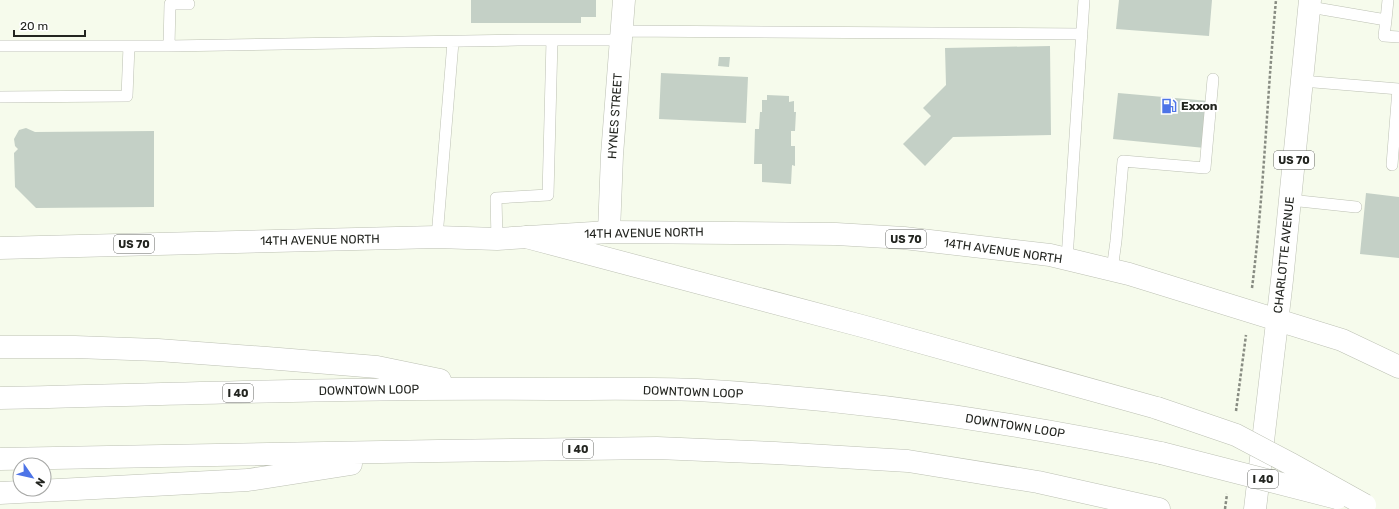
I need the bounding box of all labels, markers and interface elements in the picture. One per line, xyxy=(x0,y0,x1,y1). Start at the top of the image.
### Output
scale bar xyxy=(14,12,85,38)
text: 20 m xyxy=(20,19,48,33)
street label: HYNES STREET xyxy=(605,73,625,159)
fuel station icon: Exxon xyxy=(1160,97,1178,115)
place label: Exxon xyxy=(1181,99,1218,113)
road number: US 70 xyxy=(1274,151,1314,169)
street label: CHARLOTTE AVENUE xyxy=(1271,196,1297,314)
street label: 14TH AVENUE NORTH xyxy=(584,225,704,241)
road number: US 70 xyxy=(886,230,926,248)
street label: 14TH AVENUE NORTH xyxy=(260,232,380,248)
road number: US 70 xyxy=(114,235,154,253)
street label: 14TH AVENUE NORTH xyxy=(943,236,1063,266)
street label: DOWNTOWN LOOP xyxy=(319,382,420,398)
street label: DOWNTOWN LOOP xyxy=(643,383,744,401)
road number: I 40 xyxy=(223,384,253,402)
street label: DOWNTOWN LOOP xyxy=(964,411,1066,441)
road number: I 40 xyxy=(563,440,593,458)
north arrow xyxy=(12,457,52,497)
road number: I 40 xyxy=(1248,470,1278,488)
text: N xyxy=(32,475,47,489)

